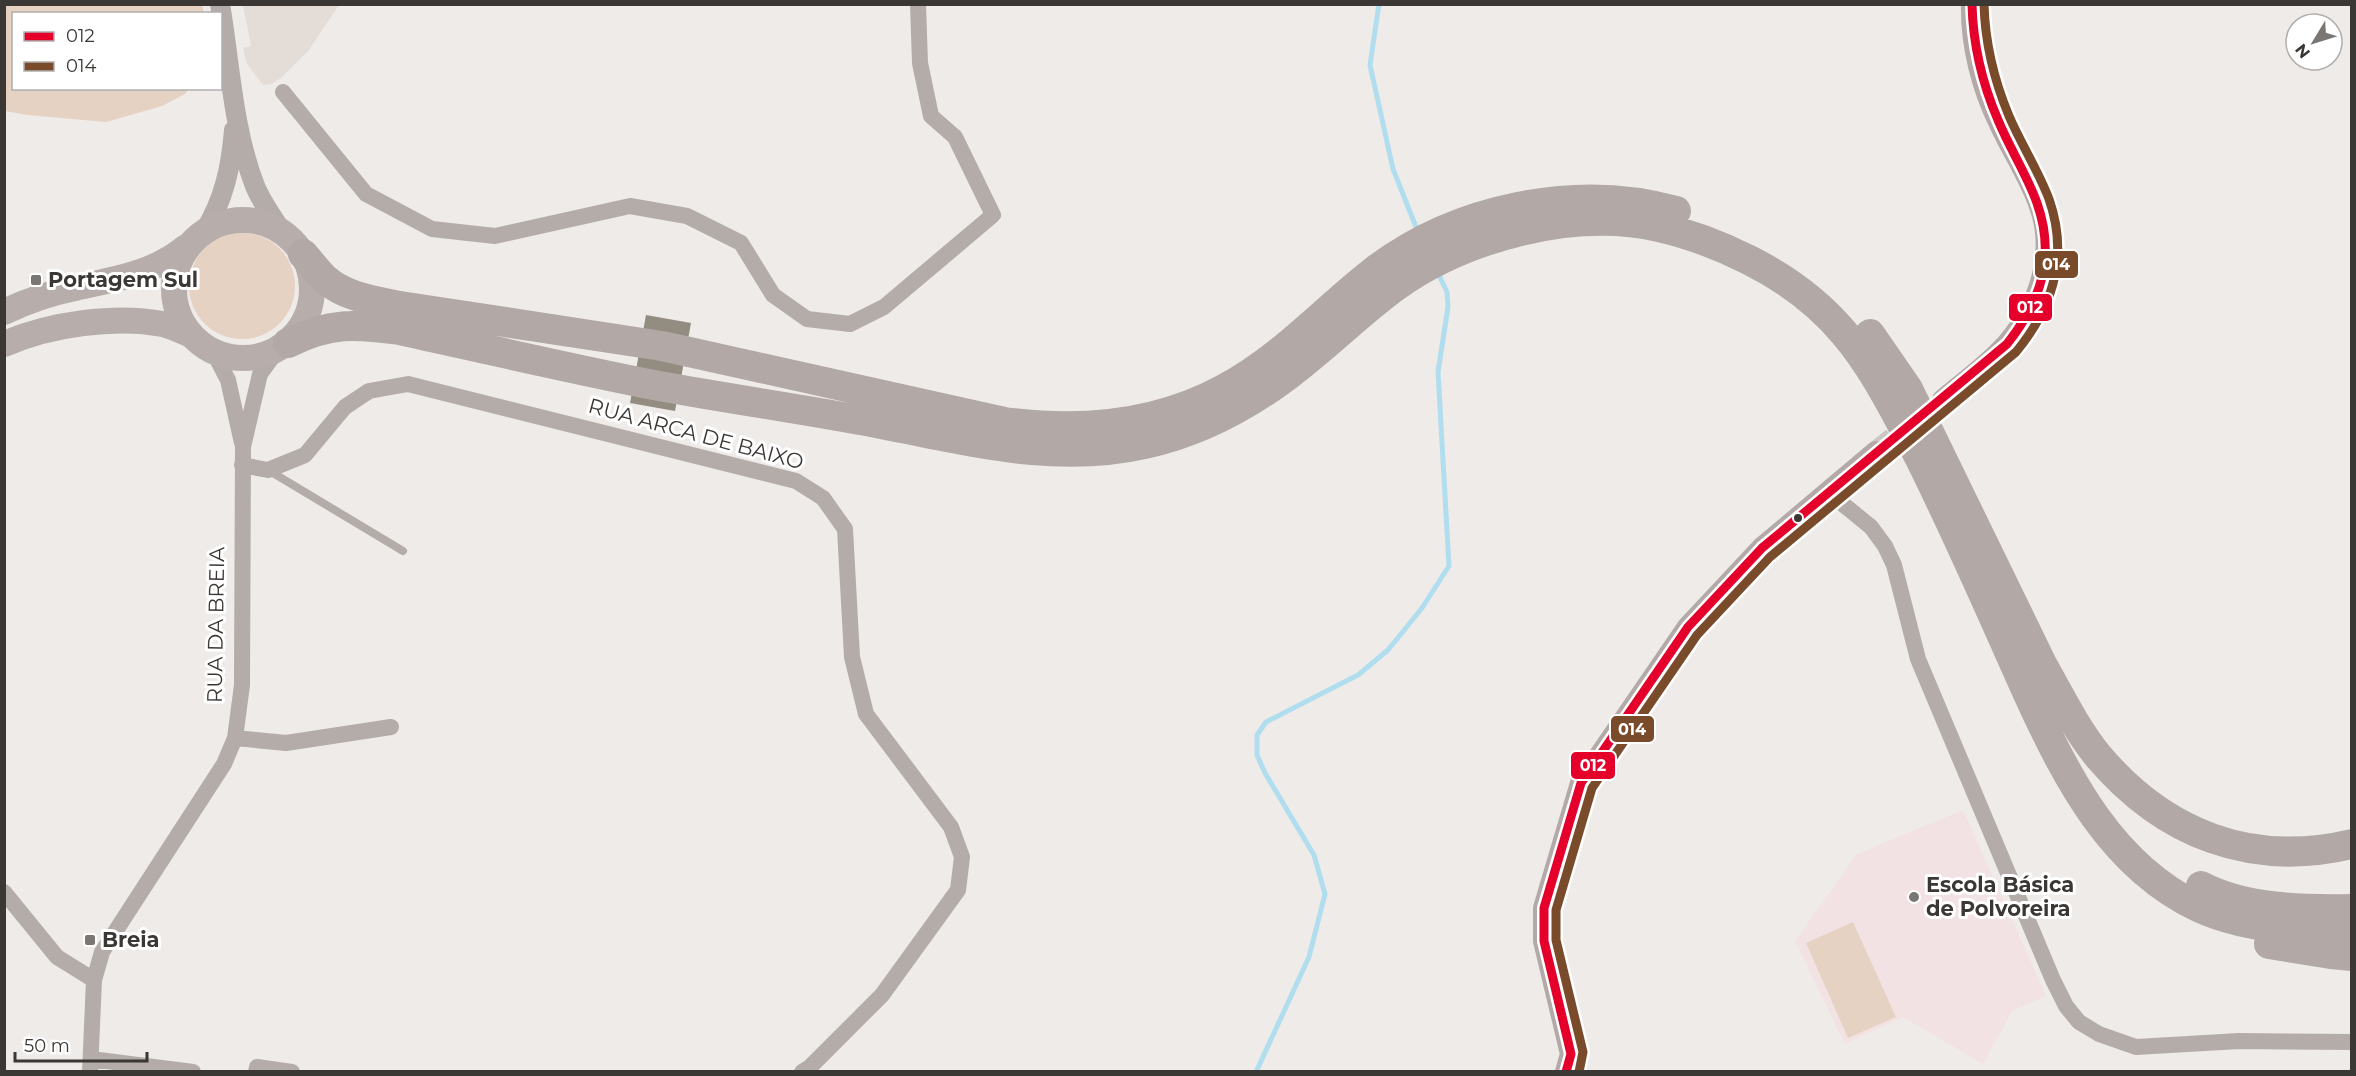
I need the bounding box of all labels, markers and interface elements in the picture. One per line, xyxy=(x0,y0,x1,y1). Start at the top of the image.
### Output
legend xyxy=(12,12,222,90)
north arrow xyxy=(2284,12,2344,72)
text: 012 xyxy=(66,25,95,47)
text: N xyxy=(2291,40,2314,62)
text: 014 xyxy=(66,55,96,77)
line badge: 014 xyxy=(2034,250,2079,279)
text: 014 xyxy=(2042,255,2070,274)
place label: Portagem Sul xyxy=(48,267,198,292)
marker: Portagem Sul xyxy=(29,273,43,287)
line badge: 012 xyxy=(2008,293,2053,322)
text: 012 xyxy=(2017,298,2043,317)
street label: RUA ARCA DE BAIXO xyxy=(586,393,807,474)
unlabelled marker xyxy=(1792,512,1804,524)
street label: RUA DA BREIA xyxy=(202,546,229,703)
line badge: 014 xyxy=(1610,715,1655,743)
text: 014 xyxy=(1618,720,1646,739)
line badge: 012 xyxy=(1570,751,1616,780)
text: 012 xyxy=(1580,756,1606,775)
place label: Escola Básica de Polvoreira xyxy=(1926,872,2074,921)
marker: Escola Básica de Polvoreira xyxy=(1907,890,1921,904)
place label: Breia xyxy=(102,927,159,952)
marker: Breia xyxy=(83,933,97,947)
scale bar xyxy=(15,1025,147,1063)
text: 50 m xyxy=(24,1035,70,1057)

